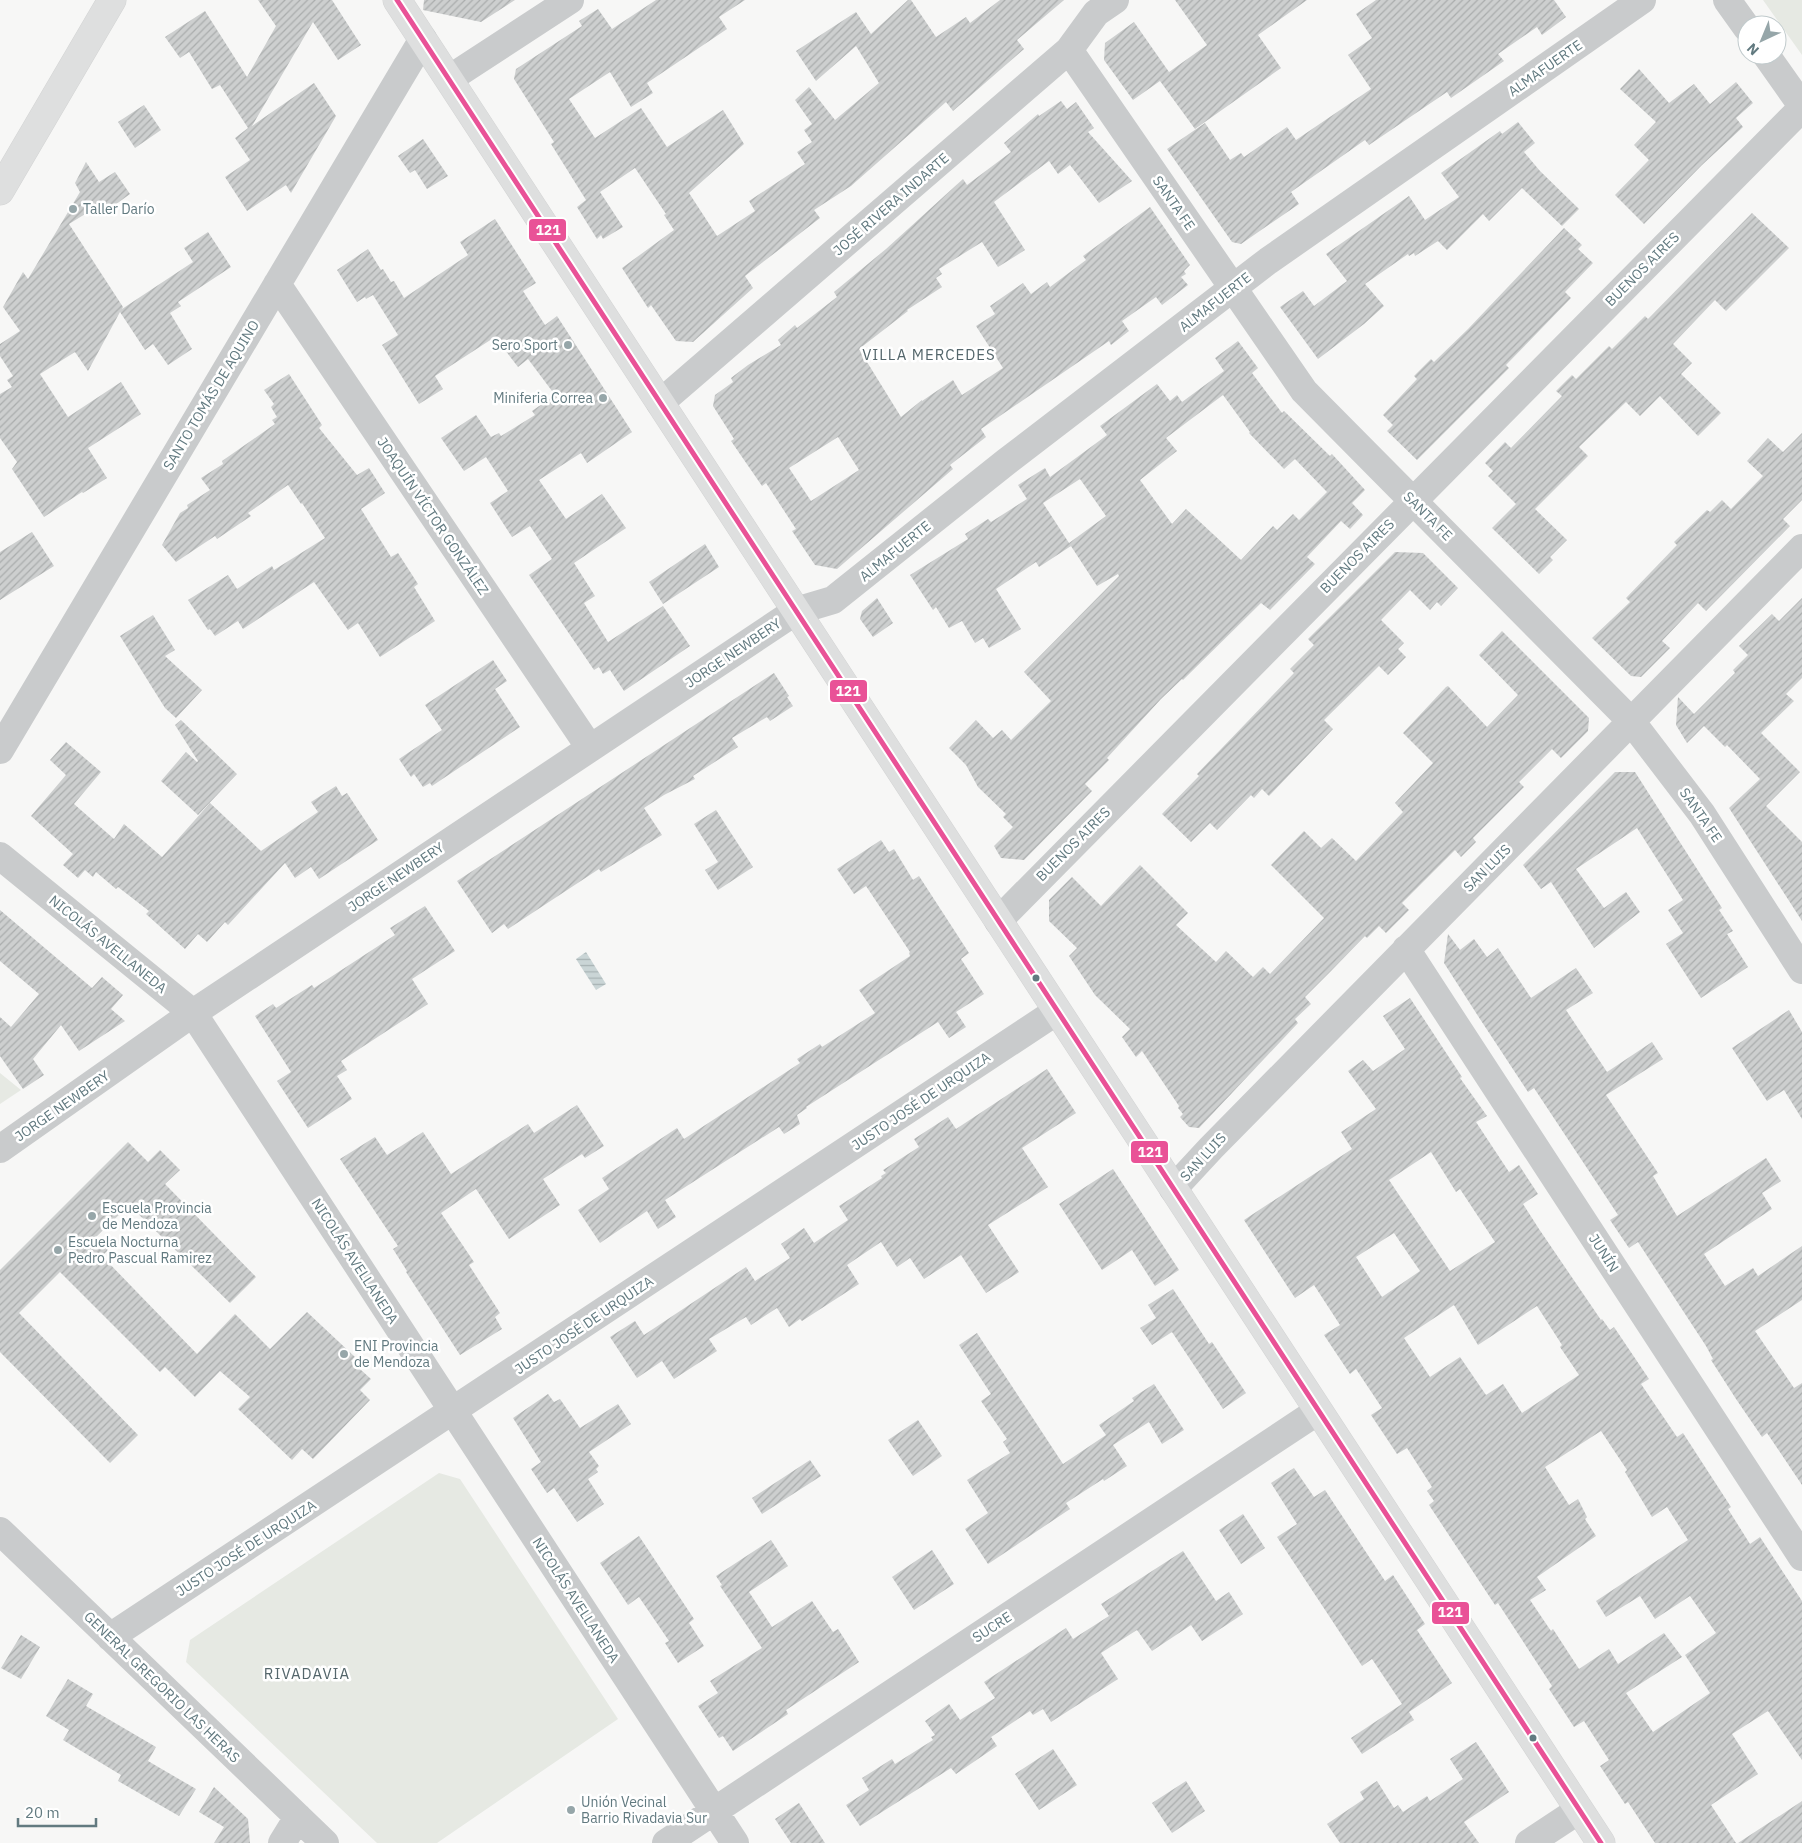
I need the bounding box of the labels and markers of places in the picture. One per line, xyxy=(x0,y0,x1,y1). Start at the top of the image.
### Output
place label: Taller Darío xyxy=(83,200,155,218)
marker: Taller Darío xyxy=(67,203,79,215)
place label: Sero Sport xyxy=(492,336,558,354)
marker: Sero Sport xyxy=(562,339,574,351)
place label: Miniferia Correa xyxy=(493,389,594,407)
marker: Miniferia Correa xyxy=(597,392,609,404)
unlabelled marker xyxy=(1031,973,1041,983)
place label: Escuela Provincia de Mendoza xyxy=(102,1199,212,1233)
marker: Escuela Provincia de Mendoza xyxy=(86,1210,98,1222)
place label: Escuela Nocturna Pedro Pascual Ramirez xyxy=(68,1233,212,1267)
marker: Escuela Nocturna Pedro Pascual Ramirez xyxy=(52,1244,64,1256)
place label: ENI Provincia de Mendoza xyxy=(354,1337,439,1371)
marker: ENI Provincia de Mendoza xyxy=(338,1348,350,1360)
unlabelled marker xyxy=(1528,1733,1538,1743)
place label: Unión Vecinal Barrio Rivadavia Sur xyxy=(581,1793,707,1827)
marker: Unión Vecinal Barrio Rivadavia Sur xyxy=(565,1804,577,1816)

